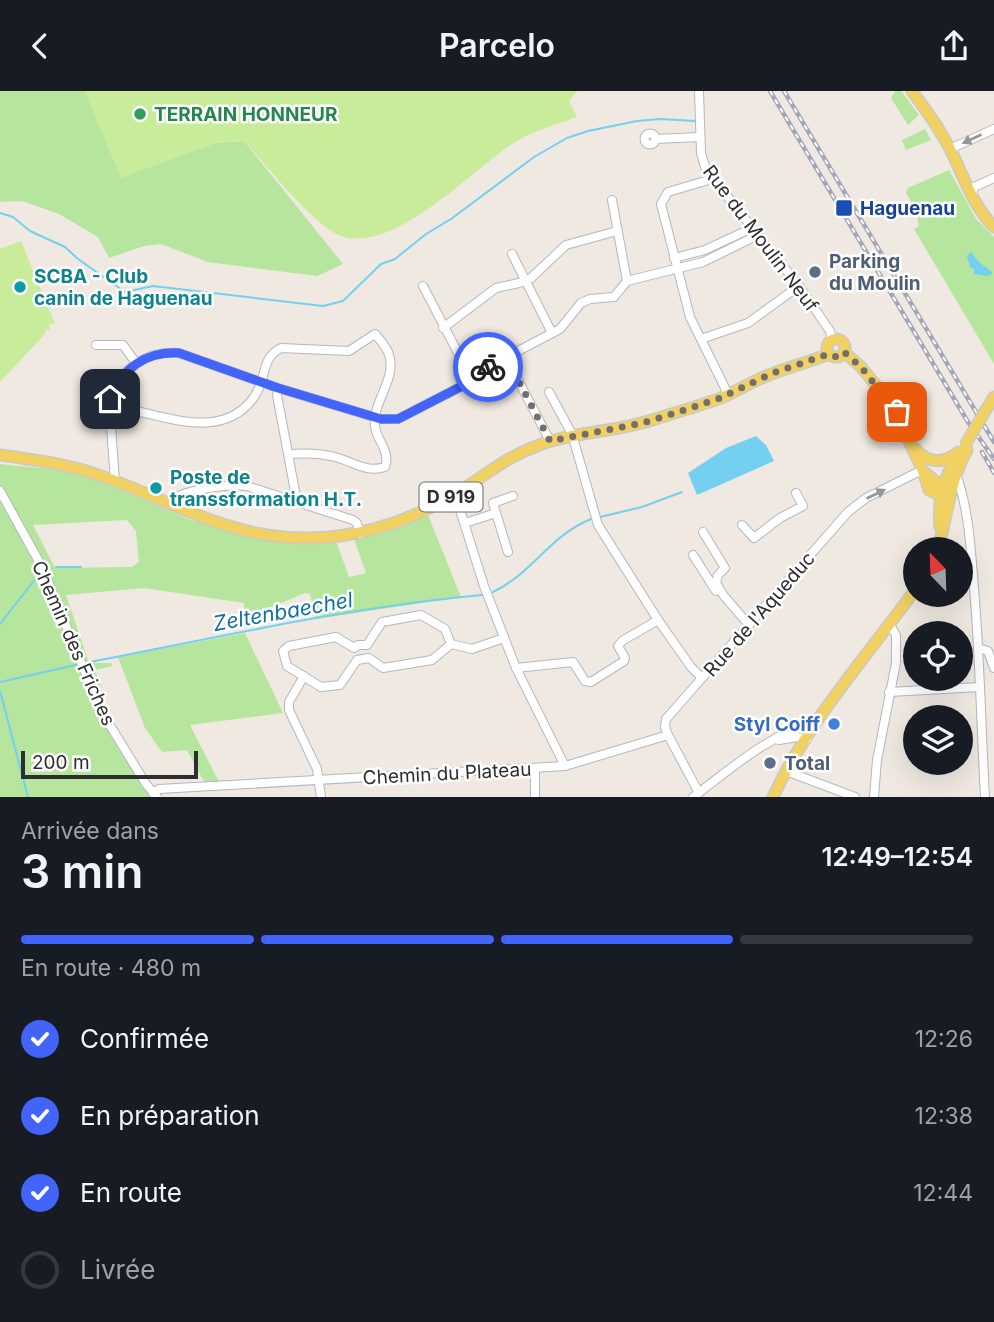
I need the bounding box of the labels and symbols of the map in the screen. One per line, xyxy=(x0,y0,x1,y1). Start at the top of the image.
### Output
place label: TERRAIN HONNEUR xyxy=(154,103,338,126)
marker: TERRAIN HONNEUR xyxy=(132,106,148,122)
one-way arrow xyxy=(962,133,982,145)
street label: Rue du Moulin Neuf xyxy=(698,161,823,316)
place label: Haguenau xyxy=(860,197,955,220)
marker: Haguenau xyxy=(834,198,854,218)
place label: Parking du Moulin xyxy=(829,250,921,295)
marker: Parking du Moulin xyxy=(807,264,823,280)
place label: SCBA - Club canin de Haguenau xyxy=(34,265,213,310)
marker: SCBA - Club canin de Haguenau xyxy=(12,279,28,295)
courier xyxy=(453,332,523,402)
pin xyxy=(80,369,140,429)
pin xyxy=(867,382,927,442)
place label: Poste de transsformation H.T. xyxy=(170,466,362,511)
marker: Poste de transsformation H.T. xyxy=(148,480,164,496)
road number: D 919 xyxy=(420,483,482,511)
one-way arrow xyxy=(866,488,886,499)
north arrow xyxy=(903,537,973,607)
street label: Rue de l'Aqueduc xyxy=(699,547,820,681)
street label: Chemin des Friches xyxy=(27,557,120,729)
water label: Zeltenbaechel xyxy=(211,587,356,636)
place label: Styl Coiff xyxy=(734,713,820,736)
marker: Styl Coiff xyxy=(826,716,842,732)
scale bar xyxy=(21,748,198,780)
place label: Total xyxy=(784,752,830,775)
marker: Total xyxy=(762,755,778,771)
street label: Chemin du Plateau xyxy=(362,758,532,789)

